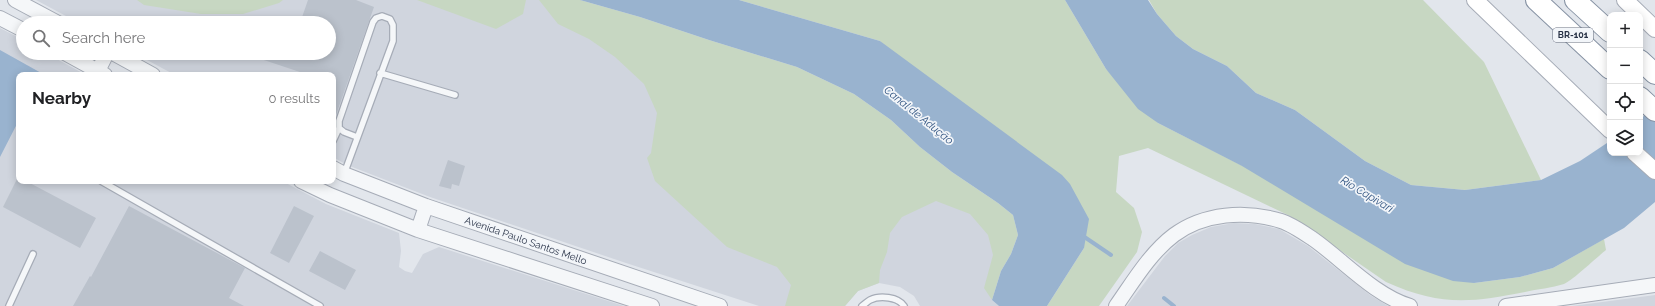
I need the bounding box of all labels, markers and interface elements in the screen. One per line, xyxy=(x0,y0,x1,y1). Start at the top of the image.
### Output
map controls xyxy=(1607,12,1643,156)
button: + xyxy=(1607,12,1643,48)
search box xyxy=(16,16,336,60)
icon: search xyxy=(30,27,52,49)
road number: BR-101 xyxy=(1553,28,1593,42)
text: Search here xyxy=(62,29,145,47)
button: − xyxy=(1607,48,1643,84)
water label: Canal de Adução xyxy=(881,84,956,147)
button: locate xyxy=(1607,84,1643,120)
text: Nearby xyxy=(32,88,91,108)
text: 0 results xyxy=(269,91,320,106)
button: layers xyxy=(1607,120,1643,156)
water label: Rio Capivari xyxy=(1338,174,1396,216)
street label: Avenida Paulo Santos Mello xyxy=(463,214,588,267)

